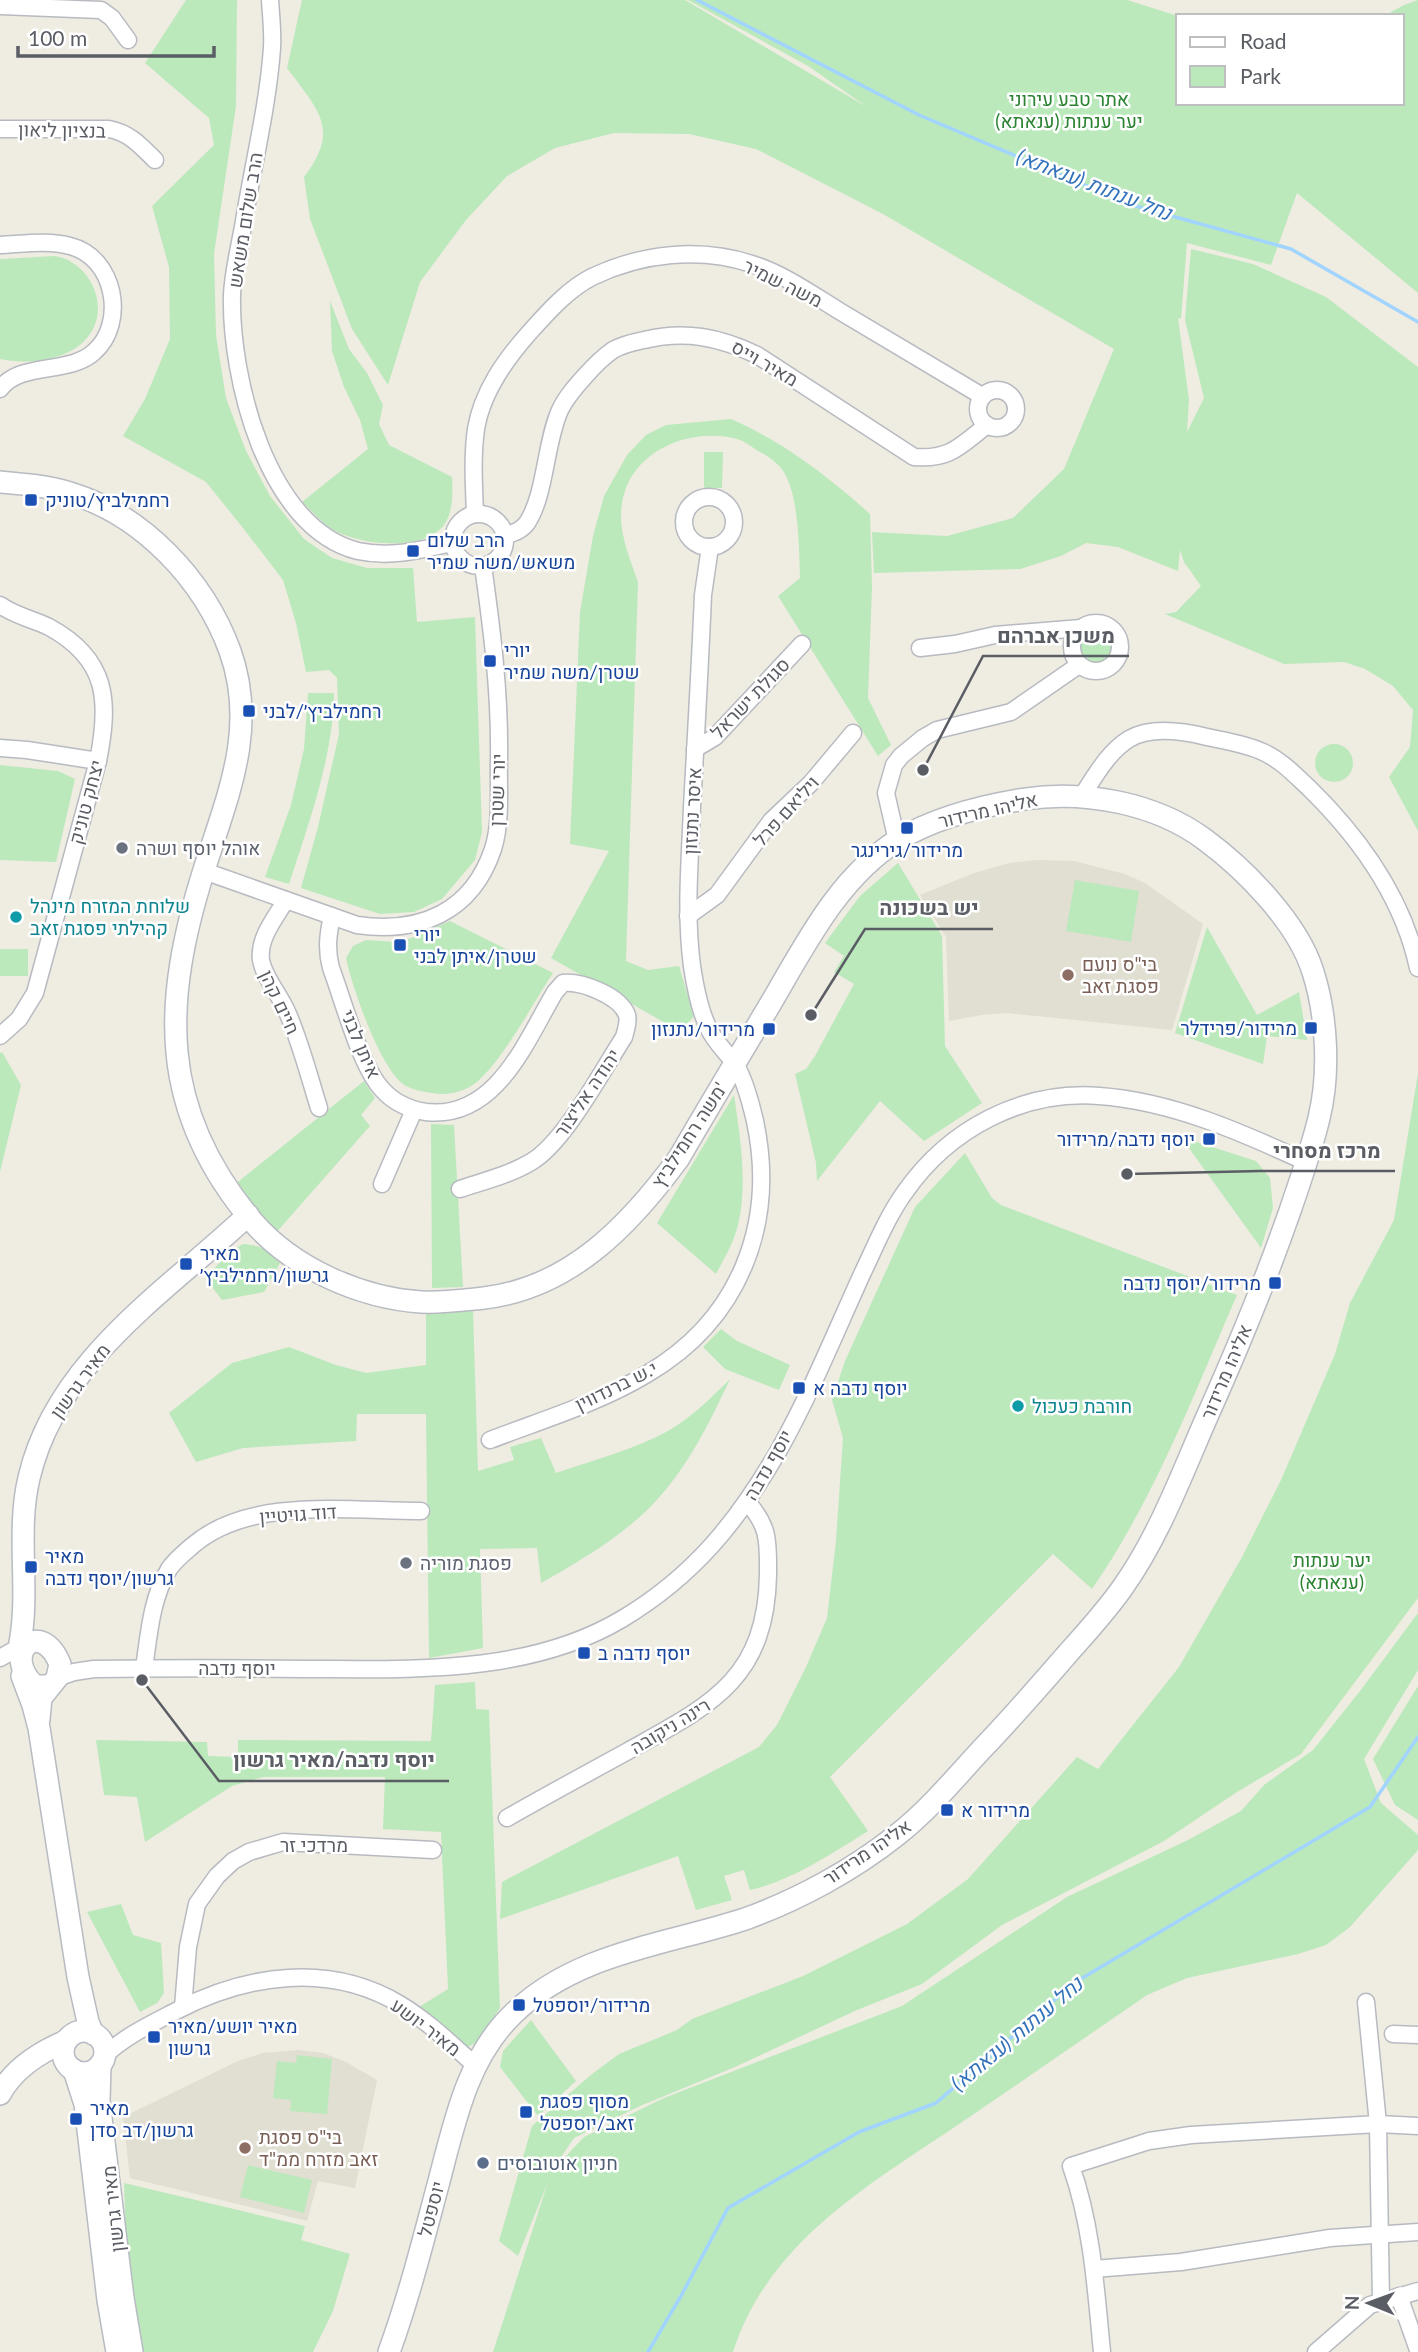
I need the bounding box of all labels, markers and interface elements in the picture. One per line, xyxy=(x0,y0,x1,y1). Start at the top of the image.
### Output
scale bar xyxy=(18,14,214,58)
legend xyxy=(1176,14,1404,105)
text: 100 m xyxy=(28,25,87,50)
text: Road xyxy=(1240,28,1287,53)
text: Park xyxy=(1240,63,1281,88)
park label: אתר טבע עירוני יער ענתות (ענאתא) xyxy=(995,87,1143,132)
street label: בנציון ליאון xyxy=(18,117,106,142)
water label: נחל ענתות (ענאתא) xyxy=(1014,143,1177,225)
street label: הרב שלום משאש xyxy=(222,150,267,289)
street label: משה שמיר xyxy=(740,254,827,312)
street label: מאיר וייס xyxy=(728,334,803,391)
place label: רחמילביץ/טוניק xyxy=(45,488,170,511)
marker: רחמילביץ/טוניק xyxy=(23,492,39,508)
place label: הרב שלום משאש/משה שמיר xyxy=(427,528,575,573)
marker: הרב שלום משאש/משה שמיר xyxy=(405,543,421,559)
callout: משכן אברהם xyxy=(983,614,1129,656)
text: משכן אברהם xyxy=(997,622,1115,647)
place label: יורי שטרן/משה שמיר xyxy=(504,638,640,683)
street label: סגולת ישראל xyxy=(705,652,794,743)
marker: יורי שטרן/משה שמיר xyxy=(482,653,498,669)
place label: רחמילביץ׳/לבני xyxy=(263,699,381,722)
marker: רחמילביץ׳/לבני xyxy=(241,703,257,719)
street label: יורי שטרן xyxy=(484,753,509,827)
street label: יצחק טוניק xyxy=(63,757,108,846)
street label: איסר נתנזון xyxy=(678,767,705,855)
street label: ויליאם פרל xyxy=(748,771,823,851)
street label: אליהו מרידור xyxy=(936,787,1040,832)
marker: מרידור/גירינגר xyxy=(899,820,915,836)
place label: אוהל יוסף ושרה xyxy=(136,836,260,859)
place label: מרידור/גירינגר xyxy=(851,838,963,861)
marker: אוהל יוסף ושרה xyxy=(114,840,130,856)
callout: יש בשכונה xyxy=(865,887,993,929)
place label: שלוחת המזרח מינהל קהילתי פסגת זאב xyxy=(30,894,190,939)
text: יש בשכונה xyxy=(879,894,979,919)
marker: שלוחת המזרח מינהל קהילתי פסגת זאב xyxy=(8,909,24,925)
place label: יורי שטרן/איתן לבני xyxy=(414,922,537,967)
marker: יורי שטרן/איתן לבני xyxy=(392,937,408,953)
place label: בי"ס נועם פסגת זאב xyxy=(1082,952,1159,997)
street label: חיים קהן xyxy=(256,966,305,1038)
marker: בי"ס נועם פסגת זאב xyxy=(1060,967,1076,983)
street label: איתן לבני xyxy=(337,1006,386,1082)
place label: מרידור/פרידלר xyxy=(1181,1016,1297,1039)
place label: מרידור/נתנזון xyxy=(651,1017,755,1040)
marker: מרידור/פרידלר xyxy=(1303,1020,1319,1036)
marker: מרידור/נתנזון xyxy=(761,1021,777,1037)
street label: יהודה אליצור xyxy=(549,1044,624,1141)
street label: משה רחמילביץ' xyxy=(646,1078,731,1192)
place label: יוסף נדבה/מרידור xyxy=(1057,1127,1195,1150)
callout: מרכז מסחרי xyxy=(1260,1129,1395,1171)
marker: יוסף נדבה/מרידור xyxy=(1201,1131,1217,1147)
text: מרכז מסחרי xyxy=(1273,1137,1381,1162)
place label: מאיר גרשון/רחמילביץ׳ xyxy=(200,1241,329,1286)
marker: מאיר גרשון/רחמילביץ׳ xyxy=(178,1256,194,1272)
place label: מרידור/יוסף נדבה xyxy=(1123,1271,1261,1294)
marker: מרידור/יוסף נדבה xyxy=(1267,1275,1283,1291)
street label: אליהו מרידור xyxy=(1195,1321,1256,1423)
street label: מאיר גרשון xyxy=(45,1339,114,1423)
street label: י.ש ברנדווין xyxy=(571,1356,661,1415)
place label: יוסף נדבה א xyxy=(813,1376,908,1399)
marker: יוסף נדבה א xyxy=(791,1380,807,1396)
place label: חורבת כעכול xyxy=(1032,1394,1132,1417)
marker: חורבת כעכול xyxy=(1010,1398,1026,1414)
street label: יוסף נדבה xyxy=(738,1425,797,1504)
street label: דוד גויטיין xyxy=(258,1499,338,1528)
place label: מאיר גרשון/יוסף נדבה xyxy=(45,1544,174,1589)
park label: יער ענתות (ענאתא) xyxy=(1293,1548,1371,1593)
place label: פסגת מוריה xyxy=(420,1551,512,1574)
marker: פסגת מוריה xyxy=(398,1555,414,1571)
marker: מאיר גרשון/יוסף נדבה xyxy=(23,1559,39,1575)
place label: יוסף נדבה ב xyxy=(598,1641,690,1664)
marker: יוסף נדבה ב xyxy=(576,1645,592,1661)
street label: יוסף נדבה xyxy=(198,1656,276,1679)
street label: רינה ניקובה xyxy=(626,1693,714,1758)
callout: יוסף נדבה/מאיר גרשון xyxy=(219,1739,449,1781)
text: יוסף נדבה/מאיר גרשון xyxy=(233,1746,435,1771)
place label: מרידור א xyxy=(961,1798,1030,1821)
marker: מרידור א xyxy=(939,1802,955,1818)
street label: אליהו מרידור xyxy=(818,1814,915,1889)
street label: מרדכי זר xyxy=(280,1833,348,1856)
water label: נחל ענתות (ענאתא) xyxy=(945,1970,1088,2095)
street label: מאיר יושע xyxy=(387,1993,466,2060)
place label: מרידור/יוספטל xyxy=(533,1993,650,2016)
marker: מרידור/יוספטל xyxy=(511,1997,527,2013)
place label: מאיר יושע/מאיר גרשון xyxy=(168,2014,297,2059)
marker: מאיר יושע/מאיר גרשון xyxy=(146,2029,162,2045)
place label: מסוף פסגת זאב/יוספטל xyxy=(540,2089,635,2134)
place label: מאיר גרשון/דב סדן xyxy=(90,2096,194,2141)
marker: מסוף פסגת זאב/יוספטל xyxy=(518,2104,534,2120)
marker: מאיר גרשון/דב סדן xyxy=(68,2111,84,2127)
place label: בי"ס פסגת זאב מזרח ממ"ד xyxy=(259,2125,379,2170)
marker: בי"ס פסגת זאב מזרח ממ"ד xyxy=(237,2140,253,2156)
place label: חניון אוטובוסים xyxy=(497,2151,618,2174)
marker: חניון אוטובוסים xyxy=(475,2155,491,2171)
street label: מאיר גרשון xyxy=(97,2165,128,2254)
street label: יוספטל xyxy=(412,2178,449,2239)
north arrow xyxy=(1334,2268,1404,2338)
text: N xyxy=(1340,2295,1363,2310)

